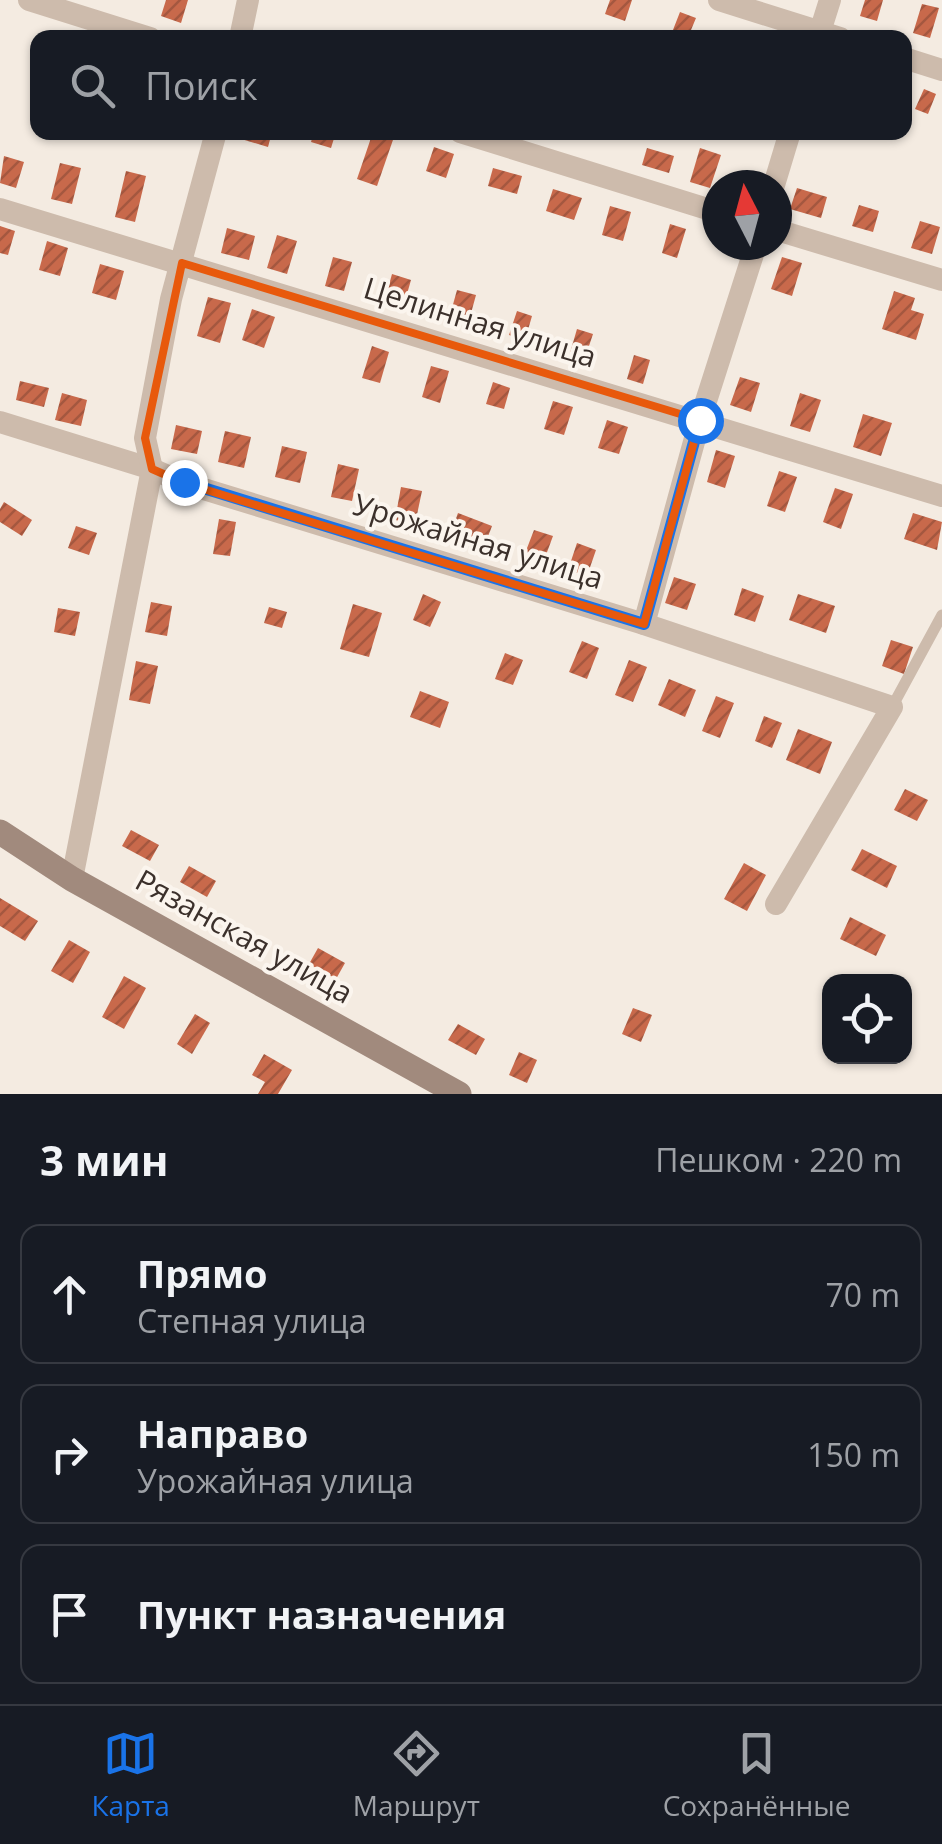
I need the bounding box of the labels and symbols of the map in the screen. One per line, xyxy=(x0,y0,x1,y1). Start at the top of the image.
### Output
north arrow xyxy=(702,170,792,260)
street label: Целинная улица xyxy=(359,267,602,376)
route start xyxy=(678,398,724,444)
route end xyxy=(162,460,208,506)
street label: Урожайная улица xyxy=(348,483,609,598)
street label: Рязанская улица xyxy=(129,859,361,1012)

